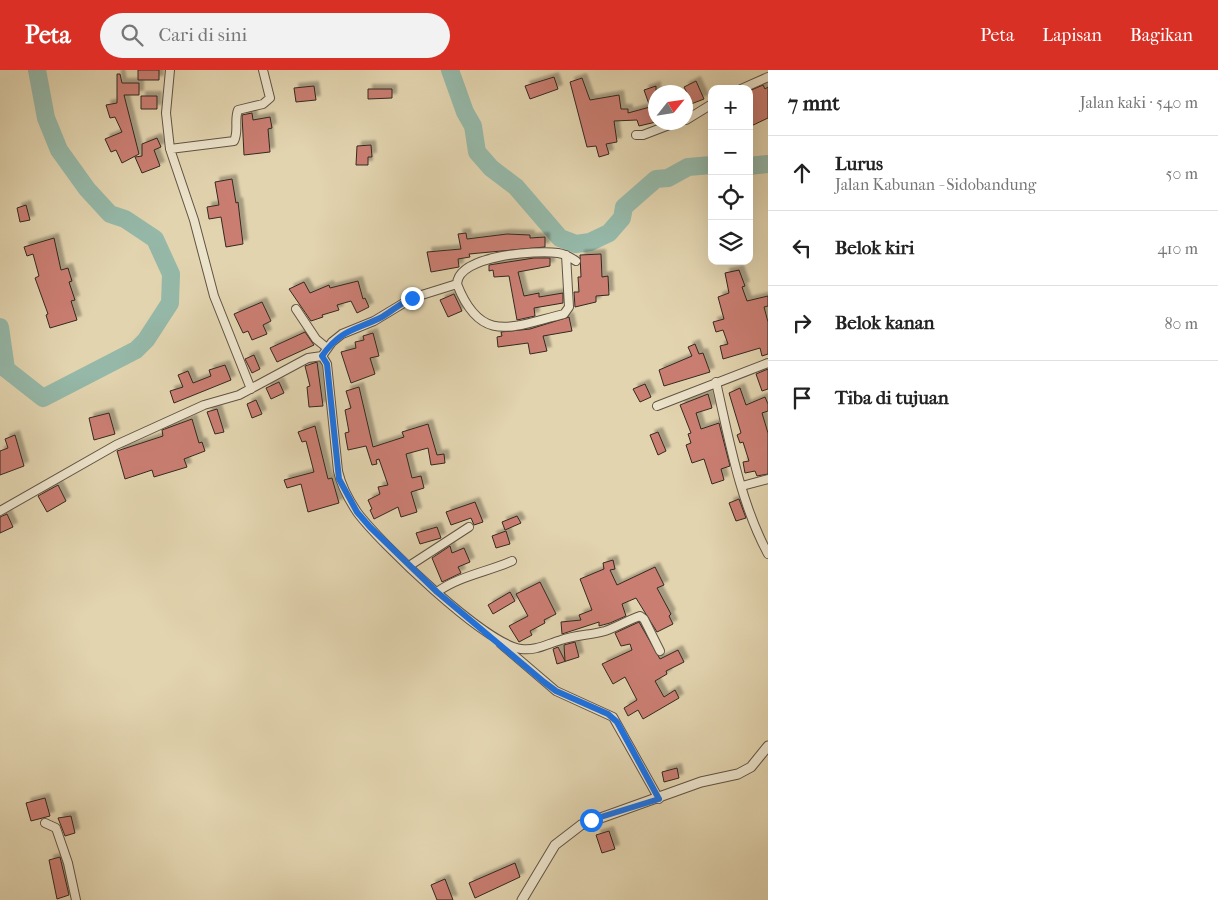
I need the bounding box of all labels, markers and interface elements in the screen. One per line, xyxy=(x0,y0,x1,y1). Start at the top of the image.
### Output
search box xyxy=(100,13,450,58)
text: Peta xyxy=(25,21,70,49)
icon: search xyxy=(118,21,146,49)
text: Cari di sini xyxy=(158,24,247,46)
text: Peta xyxy=(980,25,1014,46)
text: Lapisan xyxy=(1042,25,1102,46)
text: Bagikan xyxy=(1130,25,1193,46)
north arrow xyxy=(648,85,693,130)
map controls xyxy=(708,85,753,265)
button: + xyxy=(708,85,753,130)
text: 7 mnt xyxy=(788,91,840,115)
text: Jalan kaki · 540 m xyxy=(1080,93,1198,112)
button: − xyxy=(708,130,753,175)
text: Lurus xyxy=(835,153,883,175)
icon: ahead xyxy=(788,159,816,187)
text: 50 m xyxy=(1166,164,1198,183)
button: locate xyxy=(708,175,753,220)
text: Jalan Kabunan - Sidobandung xyxy=(835,175,1036,194)
button: layers xyxy=(708,220,753,265)
icon: left xyxy=(788,234,816,262)
text: Belok kiri xyxy=(835,237,914,259)
text: 410 m xyxy=(1157,239,1198,258)
route end xyxy=(401,287,424,310)
icon: right xyxy=(788,309,816,337)
text: Belok kanan xyxy=(835,312,935,334)
text: 80 m xyxy=(1164,314,1198,333)
icon: arrive xyxy=(788,384,816,412)
text: Tiba di tujuan xyxy=(835,387,949,409)
route start xyxy=(580,809,603,832)

